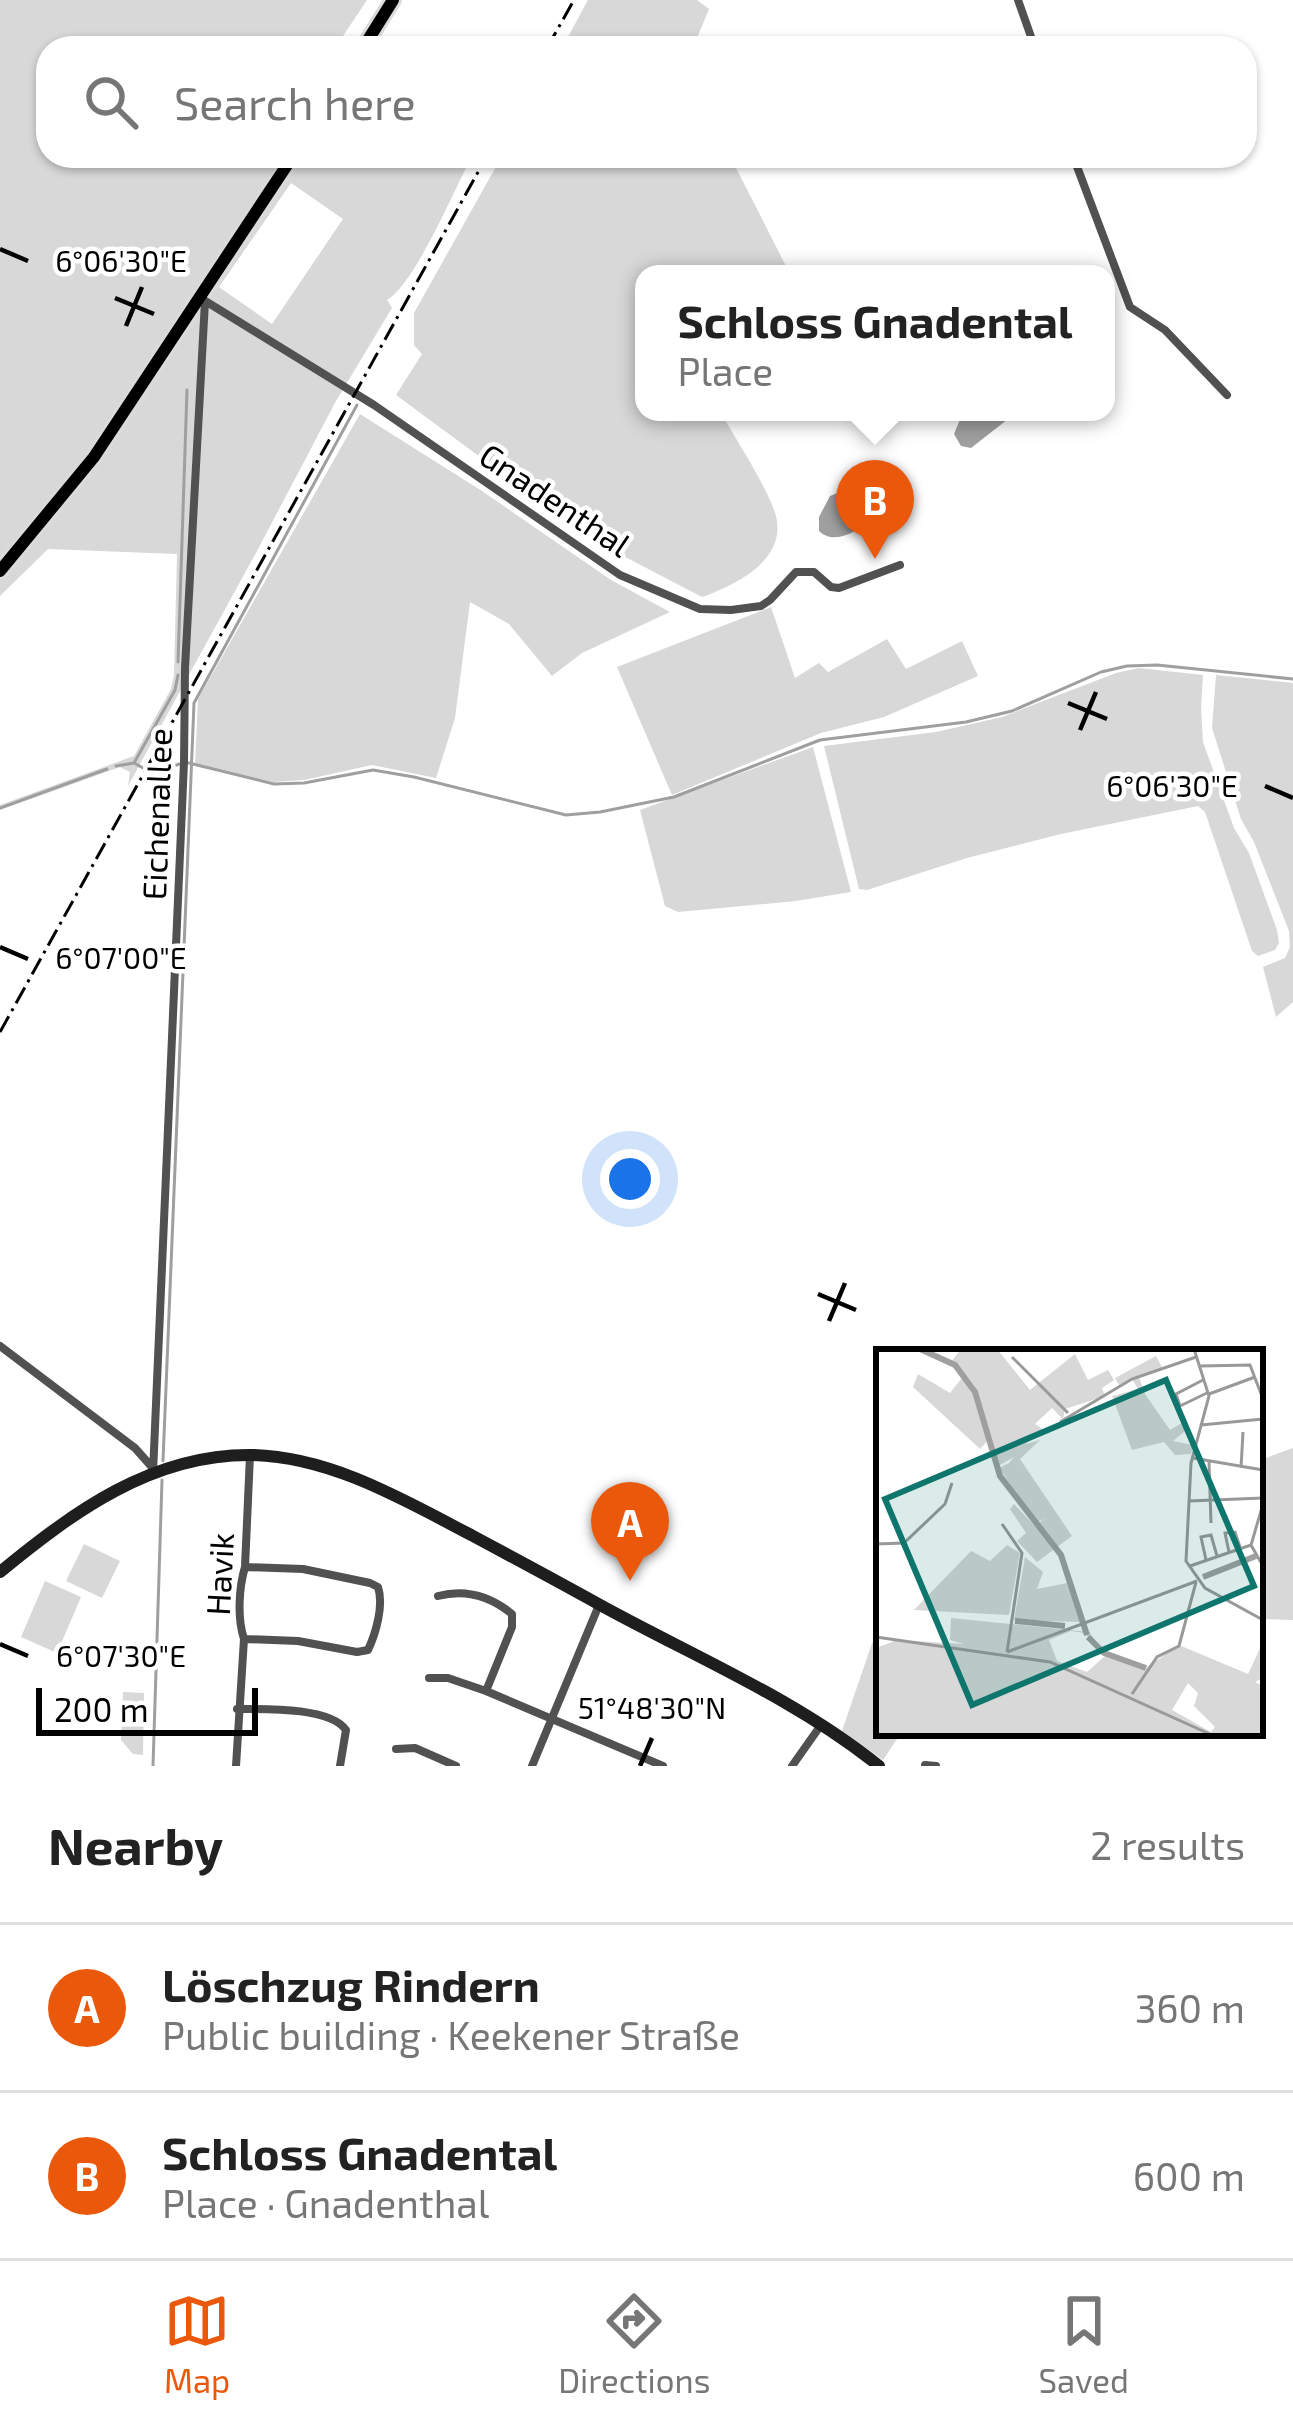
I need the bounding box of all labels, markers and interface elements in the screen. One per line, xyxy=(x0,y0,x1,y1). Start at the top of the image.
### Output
search box xyxy=(36,36,1257,168)
icon: search xyxy=(78,69,144,135)
text: Search here xyxy=(174,75,416,129)
text: 6°06'30"E xyxy=(55,242,187,278)
popup xyxy=(635,265,1115,421)
text: Schloss Gnadental xyxy=(677,293,1073,347)
text: Place xyxy=(677,347,773,394)
street label: Gnadenthal xyxy=(472,434,639,564)
pin: B xyxy=(836,460,914,559)
street label: Eichenallee xyxy=(133,727,179,901)
text: 6°06'30"E xyxy=(1106,767,1238,803)
text: 6°07'00"E xyxy=(55,939,187,975)
your location xyxy=(600,1149,660,1209)
inset map xyxy=(876,1349,1263,1736)
pin: A xyxy=(591,1482,669,1581)
street label: Havik xyxy=(197,1531,241,1616)
text: 6°07'30"E xyxy=(56,1637,186,1673)
scale bar xyxy=(36,1682,258,1735)
text: 200 m xyxy=(54,1689,149,1729)
text: 51°48'30"N xyxy=(578,1689,726,1725)
text: Nearby xyxy=(48,1814,223,1875)
text: 2 results xyxy=(1090,1821,1245,1868)
text: Löschzug Rindern xyxy=(162,1957,540,2011)
text: A xyxy=(74,1984,100,2031)
text: 360 m xyxy=(1135,1984,1245,2031)
text: Public building · Keekener Straße xyxy=(162,2011,740,2058)
text: Schloss Gnadental xyxy=(162,2125,557,2179)
text: B xyxy=(75,2152,99,2199)
text: 600 m xyxy=(1133,2152,1245,2199)
text: Place · Gnadenthal xyxy=(162,2179,489,2226)
tab: Map xyxy=(164,2288,230,2400)
tab: Directions xyxy=(558,2288,710,2400)
tab: Saved xyxy=(1038,2288,1129,2400)

